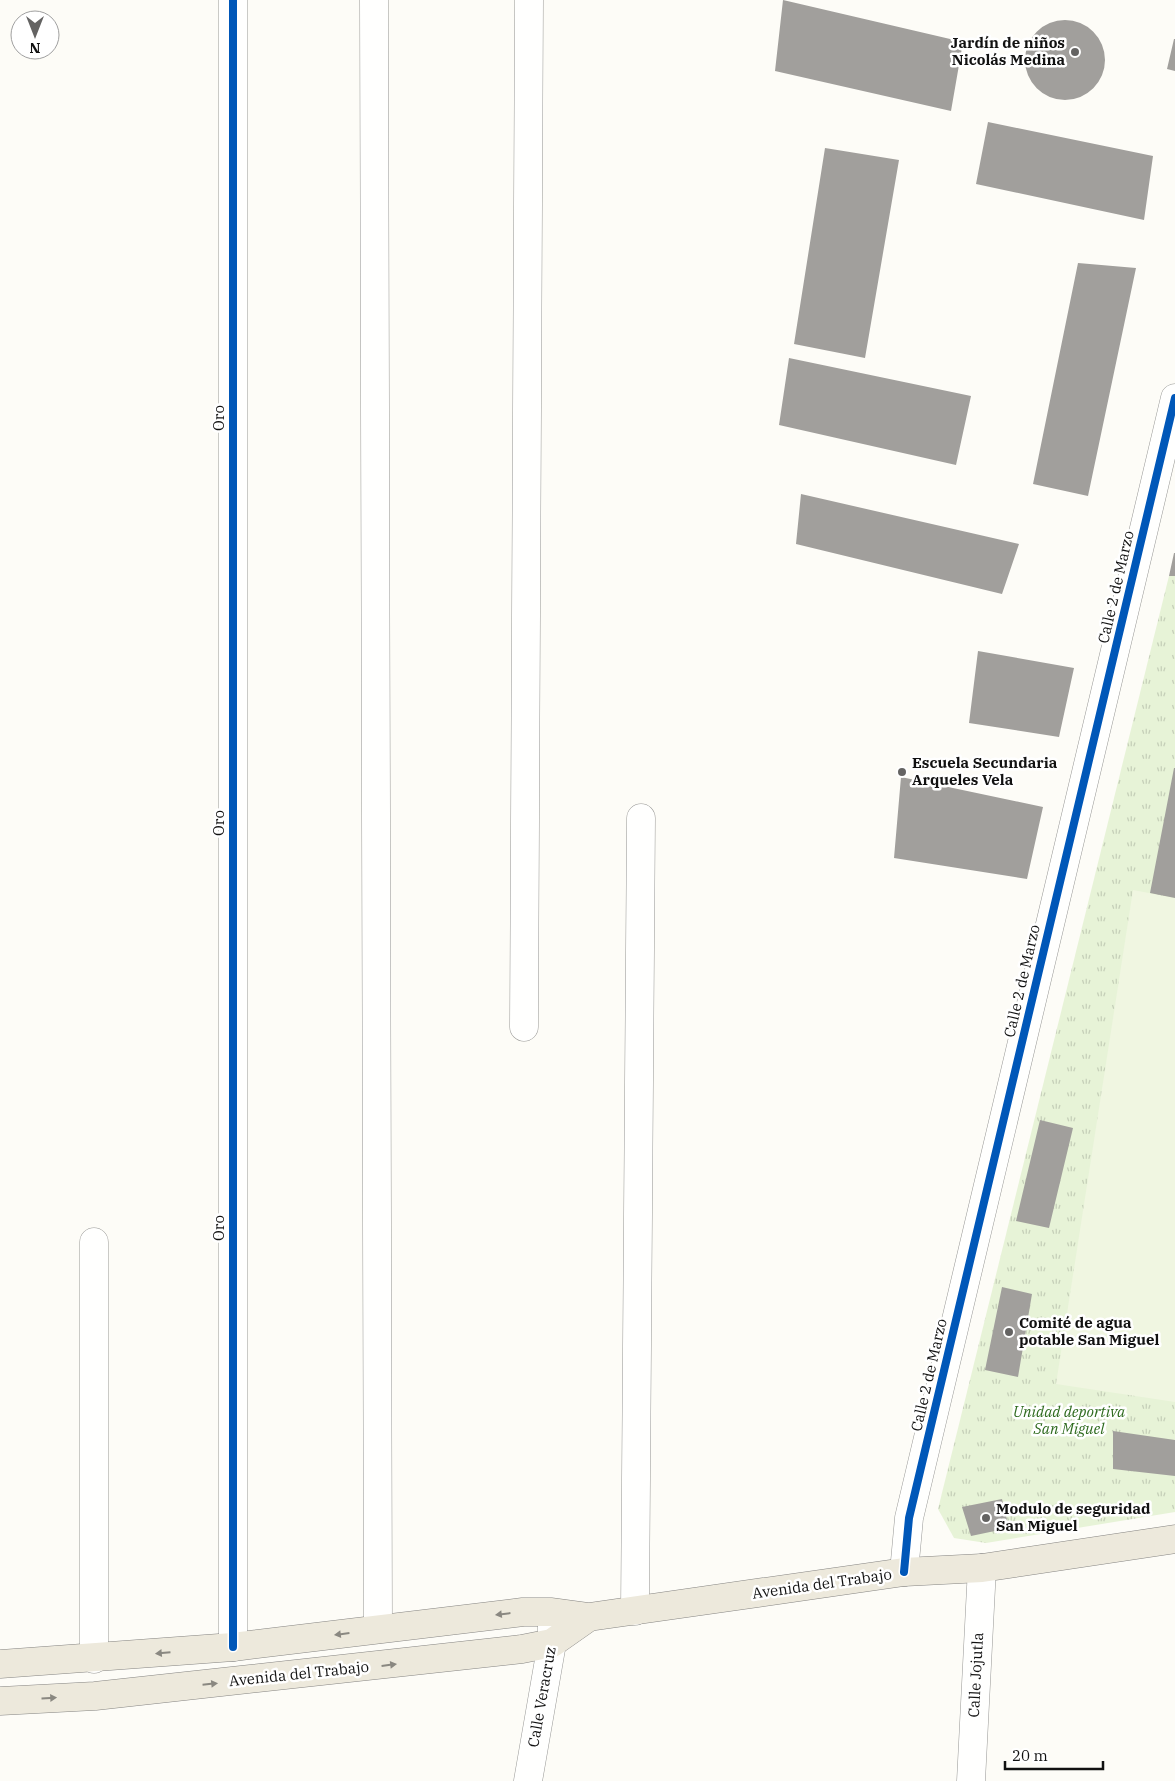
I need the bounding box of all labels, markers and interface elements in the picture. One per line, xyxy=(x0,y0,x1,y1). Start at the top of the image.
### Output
north arrow xyxy=(10,10,60,60)
place label: Jardín de niños Nicolás Medina xyxy=(951,33,1065,69)
text: N xyxy=(29,39,41,57)
marker: Jardín de niños Nicolás Medina xyxy=(1069,46,1081,58)
street label: Oro xyxy=(209,405,228,431)
street label: Calle 2 de Marzo xyxy=(1093,529,1138,645)
place label: Escuela Secundaria Arqueles Vela xyxy=(912,753,1058,789)
marker: Escuela Secundaria Arqueles Vela xyxy=(896,766,908,778)
street label: Oro xyxy=(209,810,228,836)
street label: Calle 2 de Marzo xyxy=(999,923,1044,1039)
street label: Oro xyxy=(209,1215,228,1241)
place label: Comité de agua potable San Miguel xyxy=(1019,1313,1159,1349)
street label: Calle 2 de Marzo xyxy=(906,1317,951,1433)
marker: Comité de agua potable San Miguel xyxy=(1003,1326,1015,1338)
park label: Unidad deportiva San Miguel xyxy=(1013,1402,1126,1438)
place label: Modulo de seguridad San Miguel xyxy=(996,1499,1151,1535)
marker: Modulo de seguridad San Miguel xyxy=(980,1512,992,1524)
street label: Avenida del Trabajo xyxy=(751,1564,893,1603)
one-way arrow xyxy=(495,1611,511,1619)
one-way arrow xyxy=(334,1630,350,1638)
street label: Calle Jojutla xyxy=(964,1632,987,1718)
street label: Calle Veracruz xyxy=(523,1645,560,1749)
one-way arrow xyxy=(155,1649,171,1657)
street label: Avenida del Trabajo xyxy=(228,1657,370,1690)
one-way arrow xyxy=(382,1661,398,1669)
one-way arrow xyxy=(203,1680,219,1688)
one-way arrow xyxy=(41,1694,57,1702)
scale bar xyxy=(1005,1738,1102,1770)
text: 20 m xyxy=(1012,1746,1048,1765)

